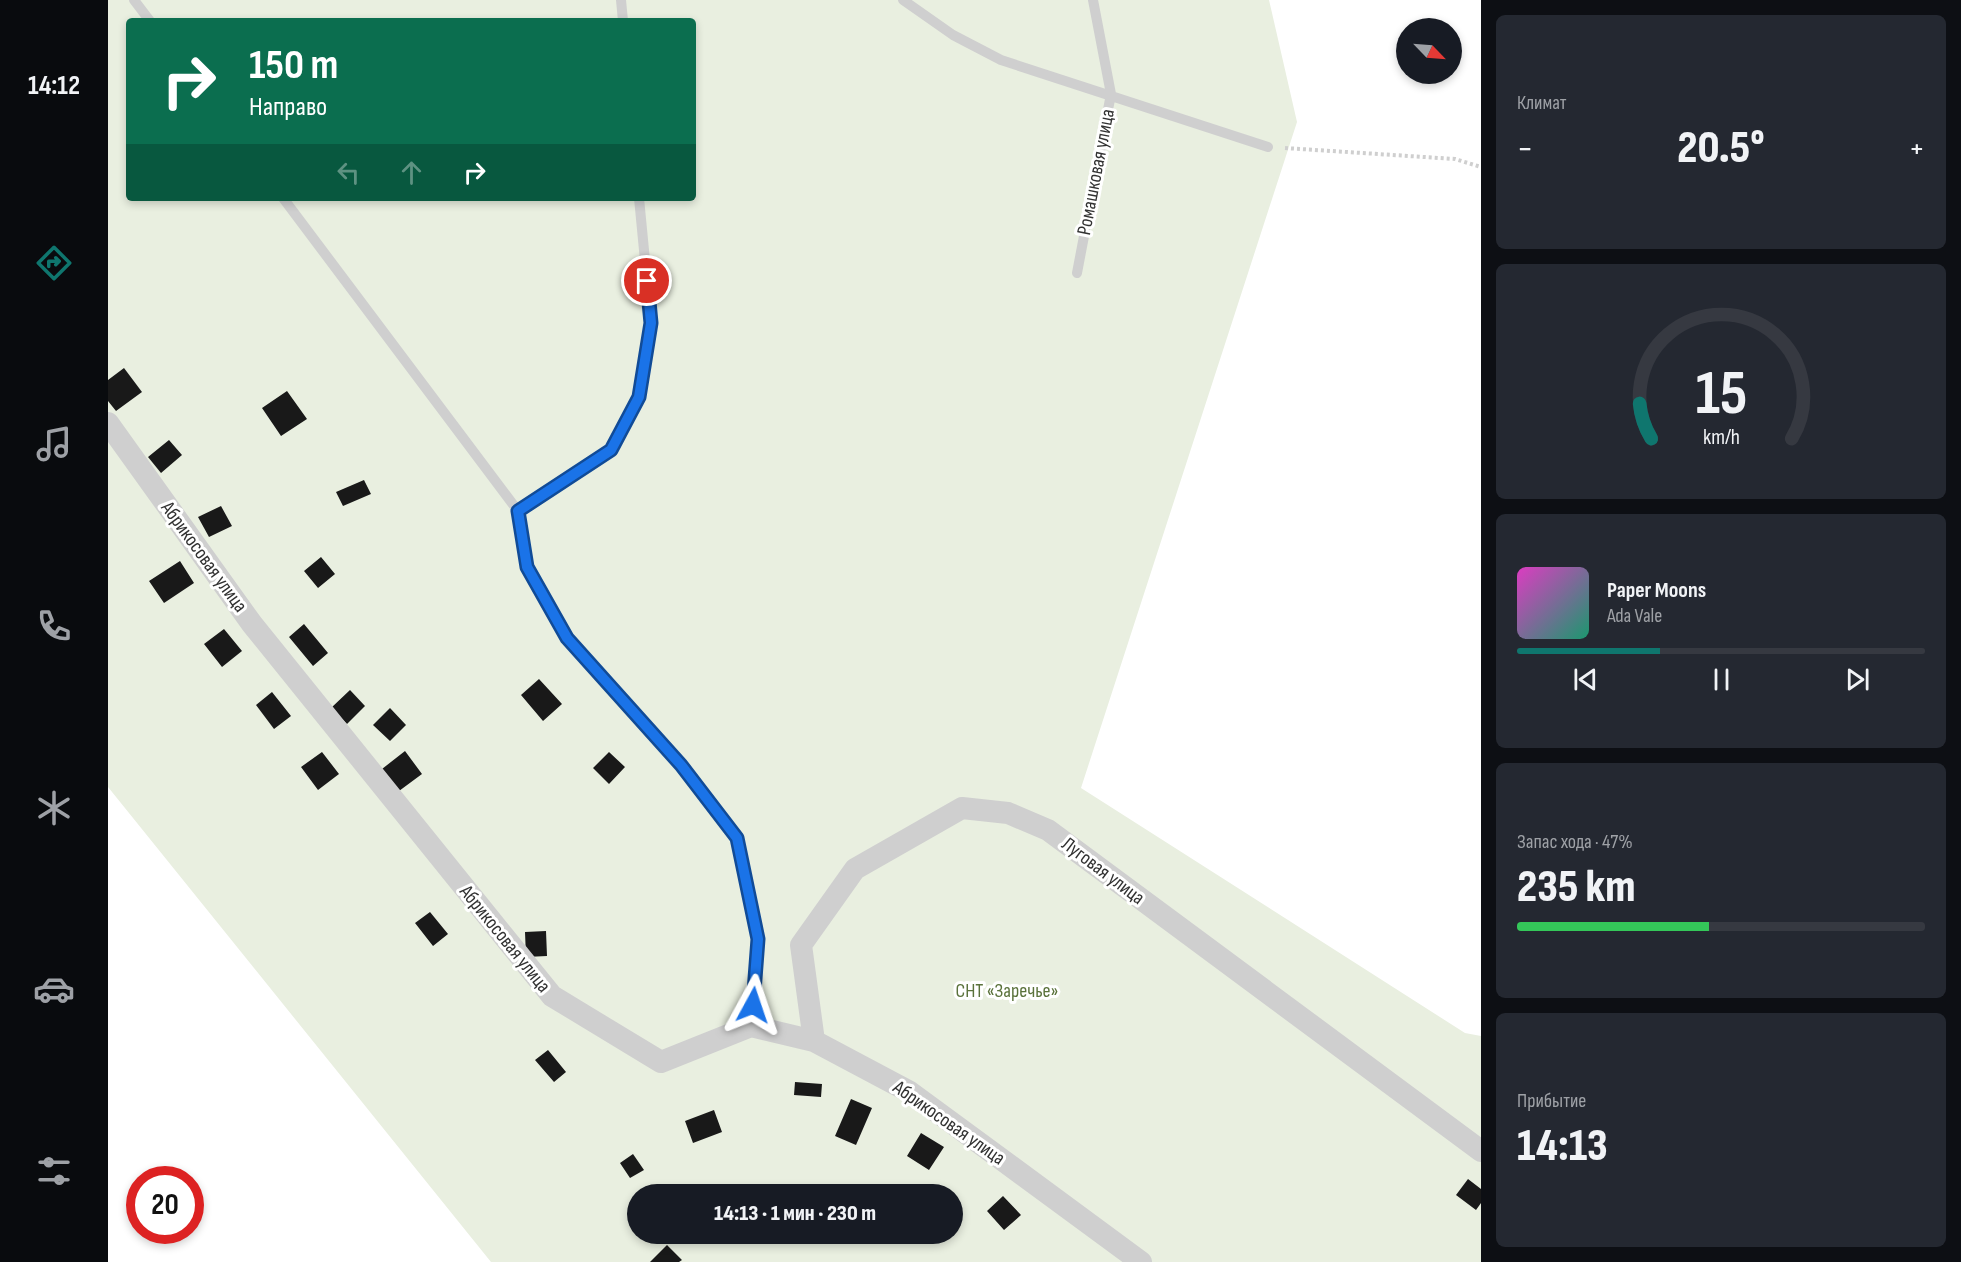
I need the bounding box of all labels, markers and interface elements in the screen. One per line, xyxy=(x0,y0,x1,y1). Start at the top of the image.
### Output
north arrow xyxy=(1396,18,1462,84)
map controls xyxy=(1396,18,1462,84)
text: 150 m xyxy=(249,40,338,91)
icon: right xyxy=(150,42,228,120)
text: 14:12 xyxy=(28,70,80,102)
text: Направо xyxy=(249,91,327,123)
text: Климат xyxy=(1517,91,1567,115)
street label: Ромашковая улица xyxy=(1072,107,1120,237)
text: 20.5° xyxy=(1677,121,1765,176)
text: − xyxy=(1517,129,1533,169)
text: + xyxy=(1909,129,1925,169)
icon: left xyxy=(332,156,365,189)
icon: ahead xyxy=(395,156,428,189)
icon: right xyxy=(458,156,491,189)
icon: directions xyxy=(33,242,75,284)
pin xyxy=(621,255,672,306)
icon: arrive xyxy=(630,264,663,297)
text: 15 xyxy=(1695,357,1747,432)
icon: music xyxy=(33,423,75,465)
text: km/h xyxy=(1702,425,1740,450)
street label: Абрикосовая улица xyxy=(155,496,252,617)
text: Paper Moons xyxy=(1607,577,1706,604)
text: Ada Vale xyxy=(1607,604,1662,628)
icon: phone xyxy=(33,605,75,647)
icon: previous xyxy=(1569,663,1602,696)
icon: pause xyxy=(1705,663,1738,696)
icon: next xyxy=(1841,663,1874,696)
icon: climate xyxy=(33,787,75,829)
text: Запас хода · 47% xyxy=(1517,830,1633,854)
street label: Луговая улица xyxy=(1057,832,1149,910)
text: 235 km xyxy=(1517,860,1636,915)
street label: Абрикосовая улица xyxy=(454,880,556,998)
icon: car xyxy=(33,968,75,1010)
position arrow xyxy=(721,973,785,1037)
park label: СНТ «Заречье» xyxy=(955,979,1059,1003)
street label: Абрикосовая улица xyxy=(888,1075,1010,1170)
text: Прибытие xyxy=(1517,1089,1586,1113)
text: 14:13 xyxy=(1517,1119,1608,1174)
icon: filters xyxy=(33,1150,75,1192)
speed limit sign: 20 xyxy=(126,1166,204,1244)
text: 14:13 · 1 мин · 230 m xyxy=(714,1200,876,1227)

